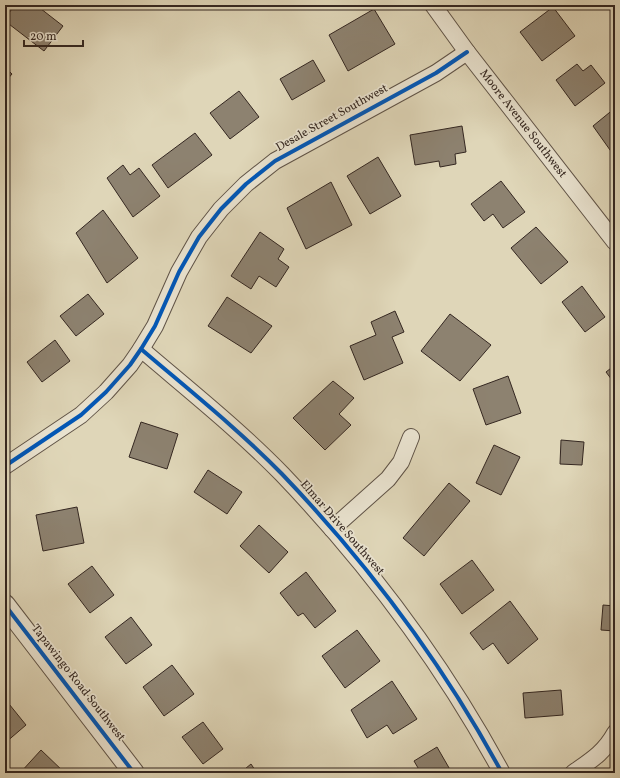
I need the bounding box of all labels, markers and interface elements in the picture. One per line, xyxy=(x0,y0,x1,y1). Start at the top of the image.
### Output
scale bar xyxy=(24,22,83,48)
text: 20 m xyxy=(30,29,57,45)
street label: Moore Avenue Southwest xyxy=(476,66,570,181)
street label: Desale Street Southwest xyxy=(273,80,391,156)
street label: Elmar Drive Southwest xyxy=(296,477,388,579)
street label: Tapawingo Road Southwest xyxy=(27,621,129,745)

